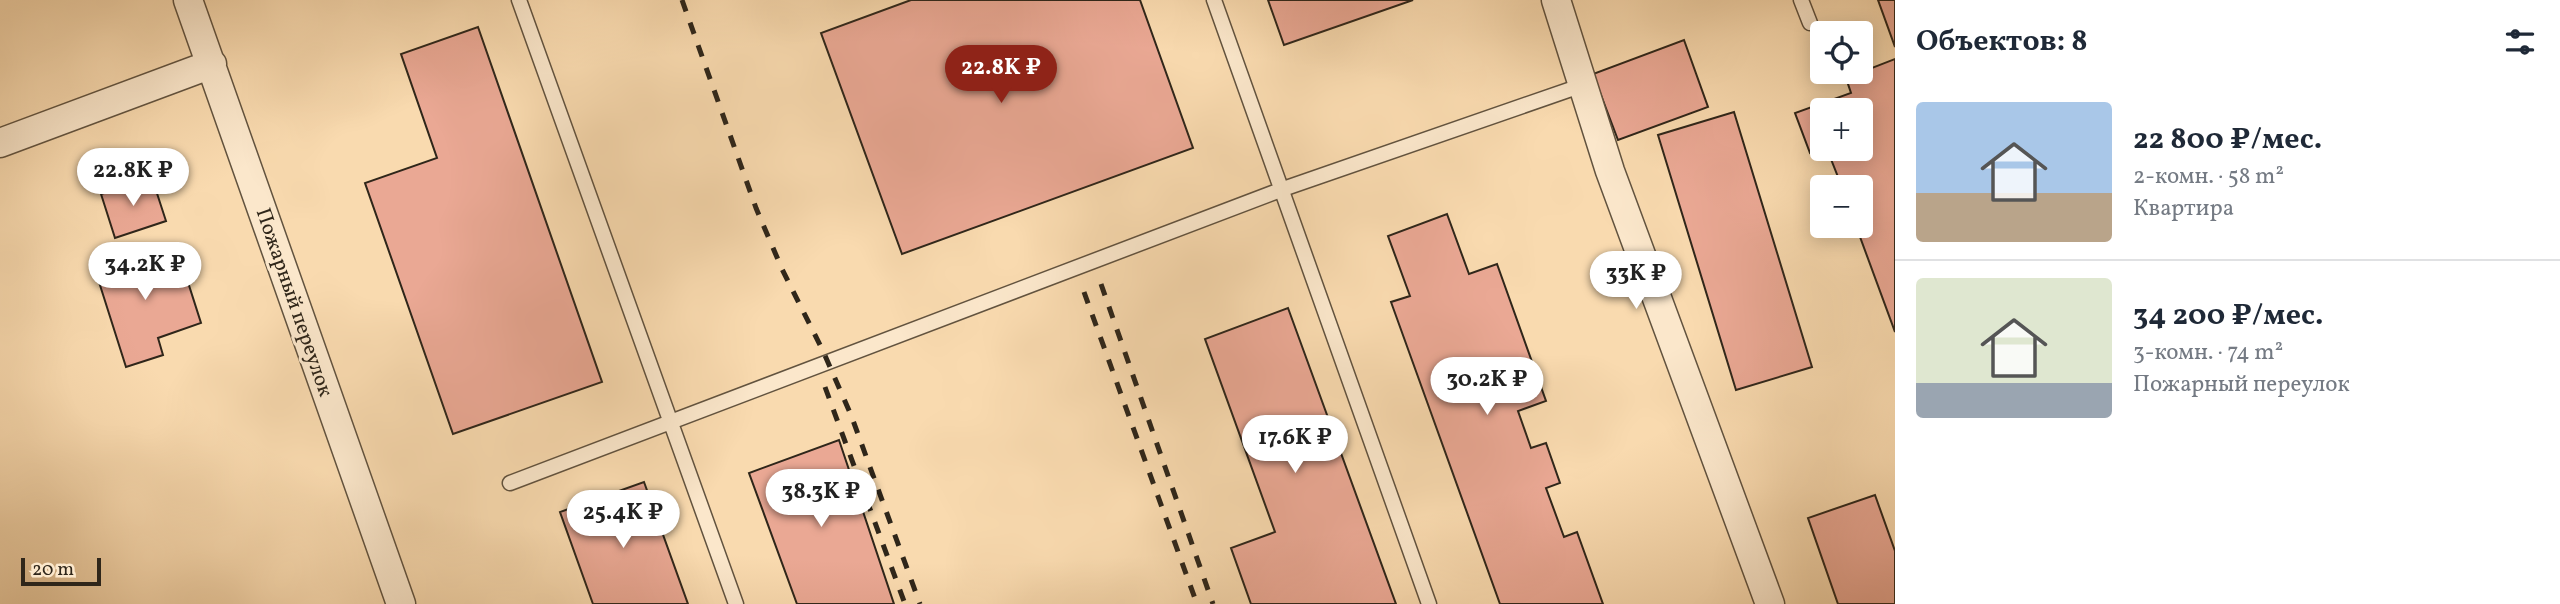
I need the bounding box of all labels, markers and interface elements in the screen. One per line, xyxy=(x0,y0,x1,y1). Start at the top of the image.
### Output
map controls xyxy=(1810,21,1873,238)
button: locate xyxy=(1810,21,1873,84)
text: Объектов: 8 xyxy=(1916,21,2088,63)
icon: filters xyxy=(2501,23,2539,61)
pin: 22.8K ₽ xyxy=(936,46,1066,105)
text: 22.8K ₽ xyxy=(961,52,1041,84)
button: + xyxy=(1810,98,1873,161)
text: 22 800 ₽/мес. xyxy=(2133,119,2322,161)
icon: home xyxy=(1972,130,2056,214)
pin: 22.8K ₽ xyxy=(68,148,198,208)
text: 22.8K ₽ xyxy=(93,155,173,187)
text: 2-комн. · 58 m² xyxy=(2133,161,2284,193)
button: − xyxy=(1810,175,1873,238)
text: Квартира xyxy=(2133,193,2234,225)
street label: Пожарный переулок xyxy=(248,204,340,401)
pin: 34.2K ₽ xyxy=(80,243,210,302)
text: 34.2K ₽ xyxy=(104,249,186,281)
pin: 33K ₽ xyxy=(1587,252,1685,311)
text: 33K ₽ xyxy=(1606,258,1666,290)
text: 34 200 ₽/мес. xyxy=(2133,295,2324,337)
icon: home xyxy=(1972,306,2056,390)
text: 3-комн. · 74 m² xyxy=(2133,337,2283,369)
pin: 30.2K ₽ xyxy=(1422,358,1552,417)
text: 30.2K ₽ xyxy=(1446,364,1528,396)
text: Пожарный переулок xyxy=(2133,369,2350,401)
pin: 17.6K ₽ xyxy=(1230,416,1360,475)
text: 17.6K ₽ xyxy=(1258,422,1332,454)
pin: 38.3K ₽ xyxy=(756,470,886,529)
text: 38.3K ₽ xyxy=(782,476,860,508)
pin: 25.4K ₽ xyxy=(558,490,688,550)
text: 25.4K ₽ xyxy=(583,497,663,529)
scale bar xyxy=(21,555,102,587)
text: 20 m xyxy=(32,557,74,583)

